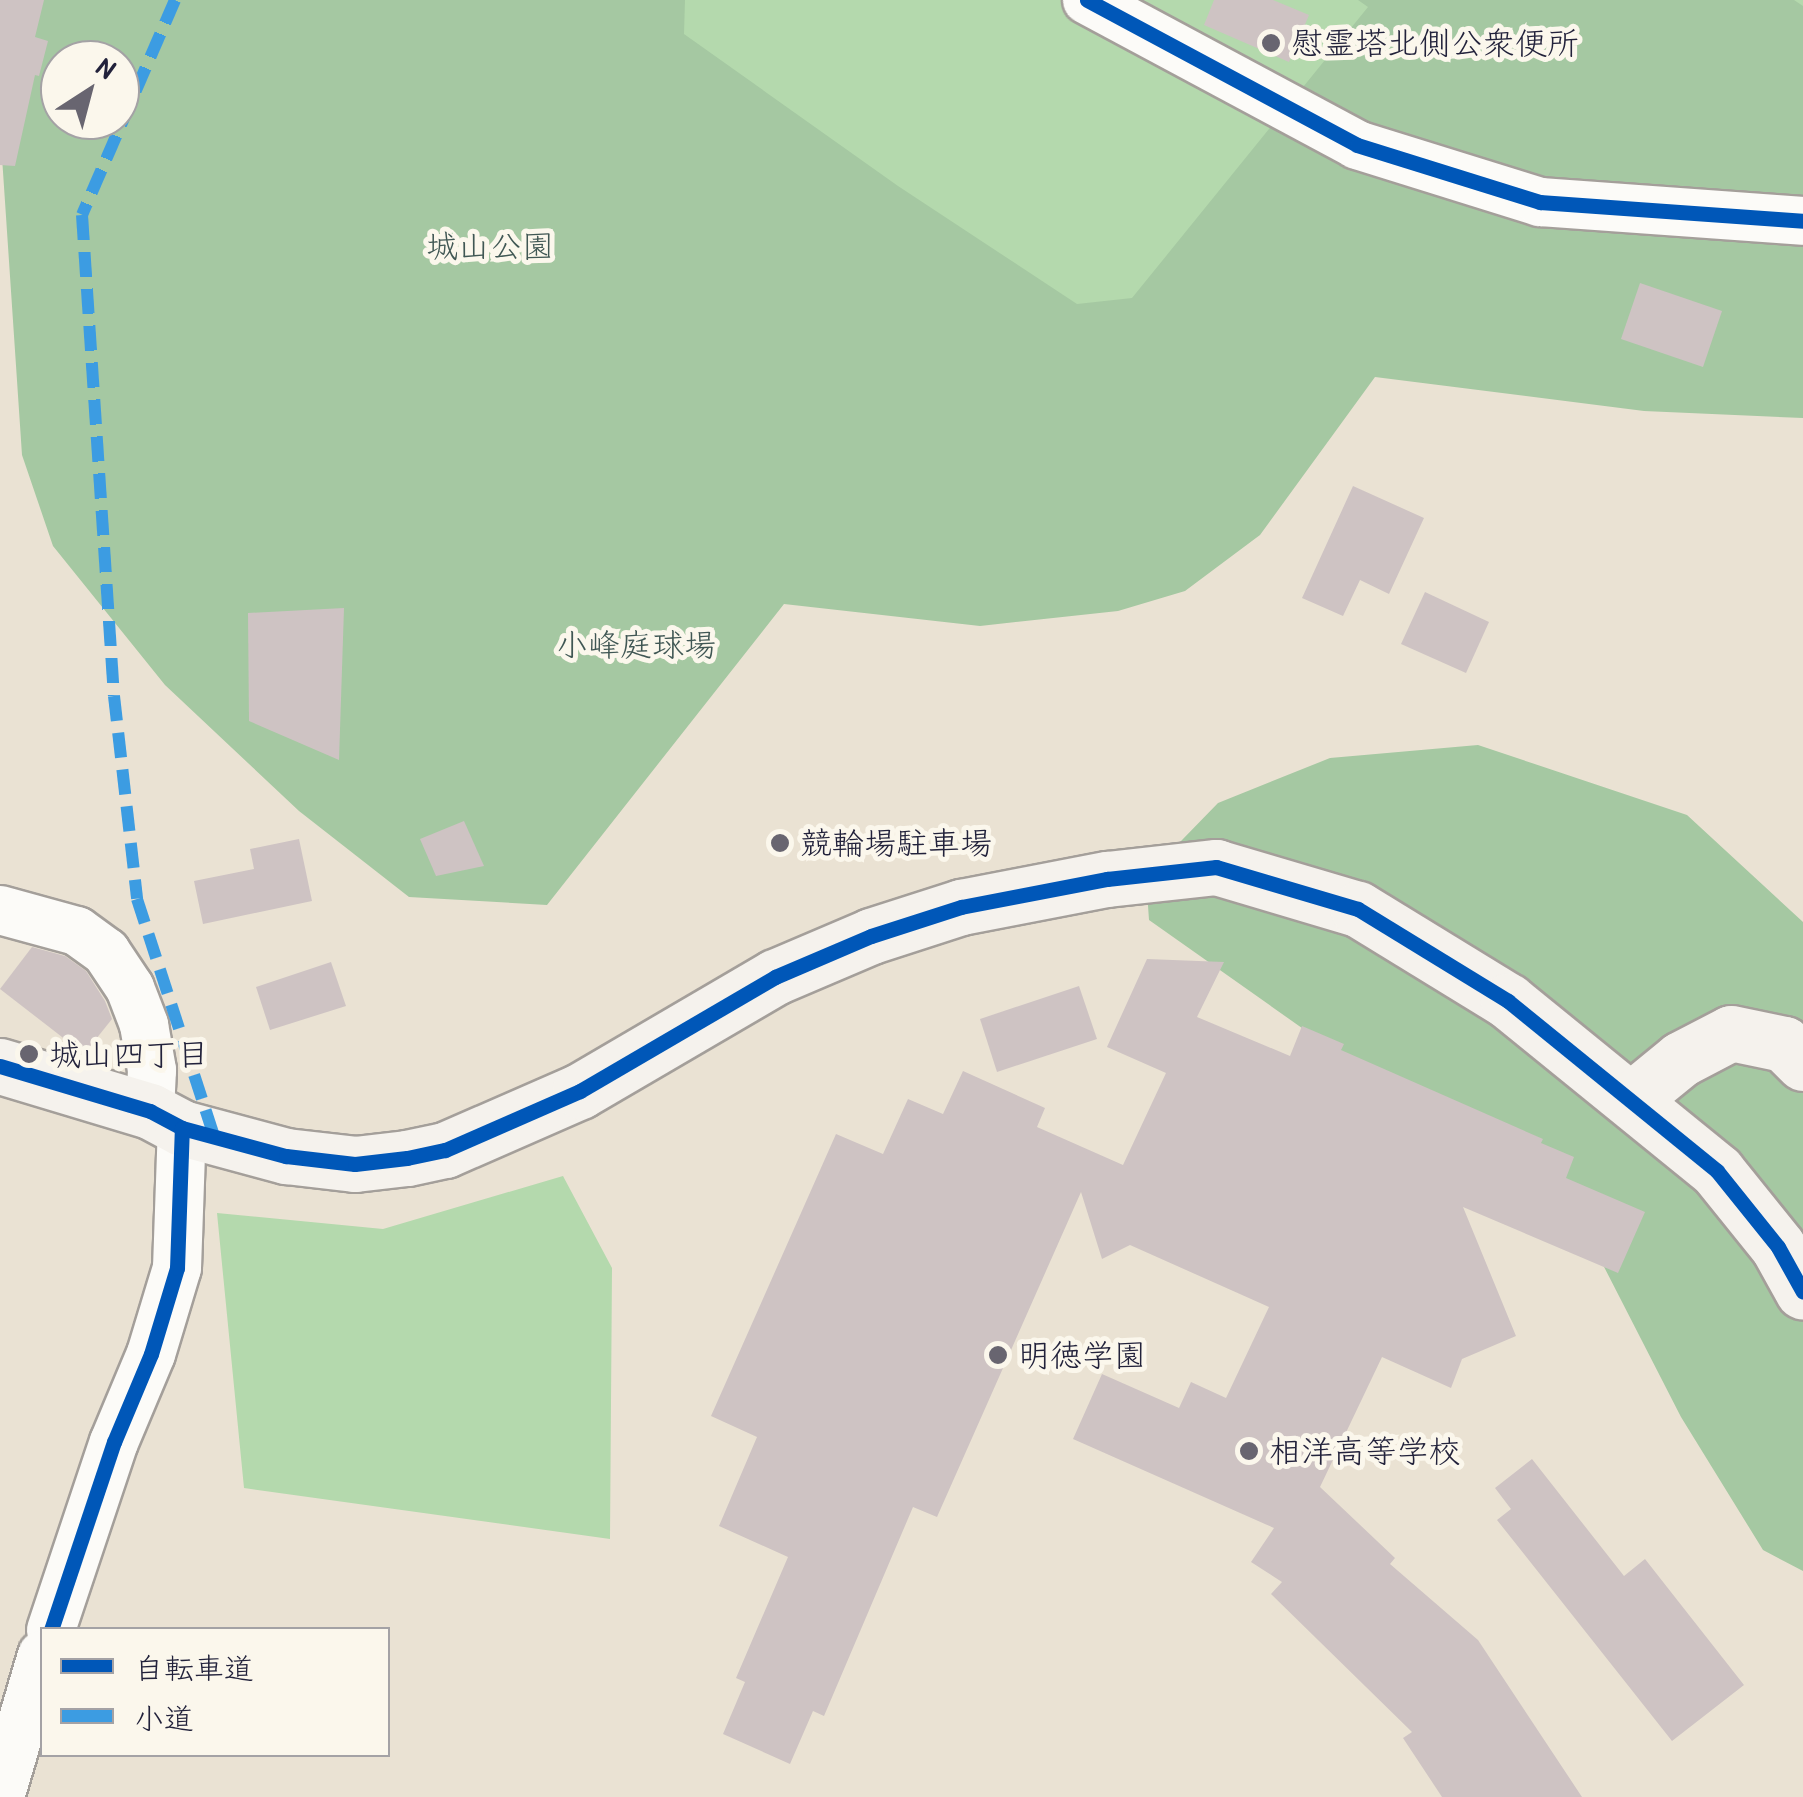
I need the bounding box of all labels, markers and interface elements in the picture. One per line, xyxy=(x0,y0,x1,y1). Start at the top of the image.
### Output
place label: 慰霊塔北側公衆便所 xyxy=(1291,24,1579,62)
marker: 慰霊塔北側公衆便所 xyxy=(1260,32,1282,54)
north arrow xyxy=(40,40,140,140)
text: N xyxy=(89,48,124,87)
park label: 城山公園 xyxy=(426,227,554,265)
park label: 小峰庭球場 xyxy=(556,626,716,664)
place label: 競輪場駐車場 xyxy=(800,824,992,862)
marker: 競輪場駐車場 xyxy=(769,832,791,854)
place label: 城山四丁目 xyxy=(49,1035,209,1073)
marker: 城山四丁目 xyxy=(18,1043,40,1065)
place label: 明徳学園 xyxy=(1018,1336,1146,1374)
marker: 明徳学園 xyxy=(987,1344,1009,1366)
place label: 相洋高等学校 xyxy=(1269,1432,1461,1470)
marker: 相洋高等学校 xyxy=(1238,1440,1260,1462)
legend xyxy=(40,1627,390,1757)
text: 自転車道 xyxy=(134,1648,254,1688)
text: 小道 xyxy=(134,1698,194,1738)

